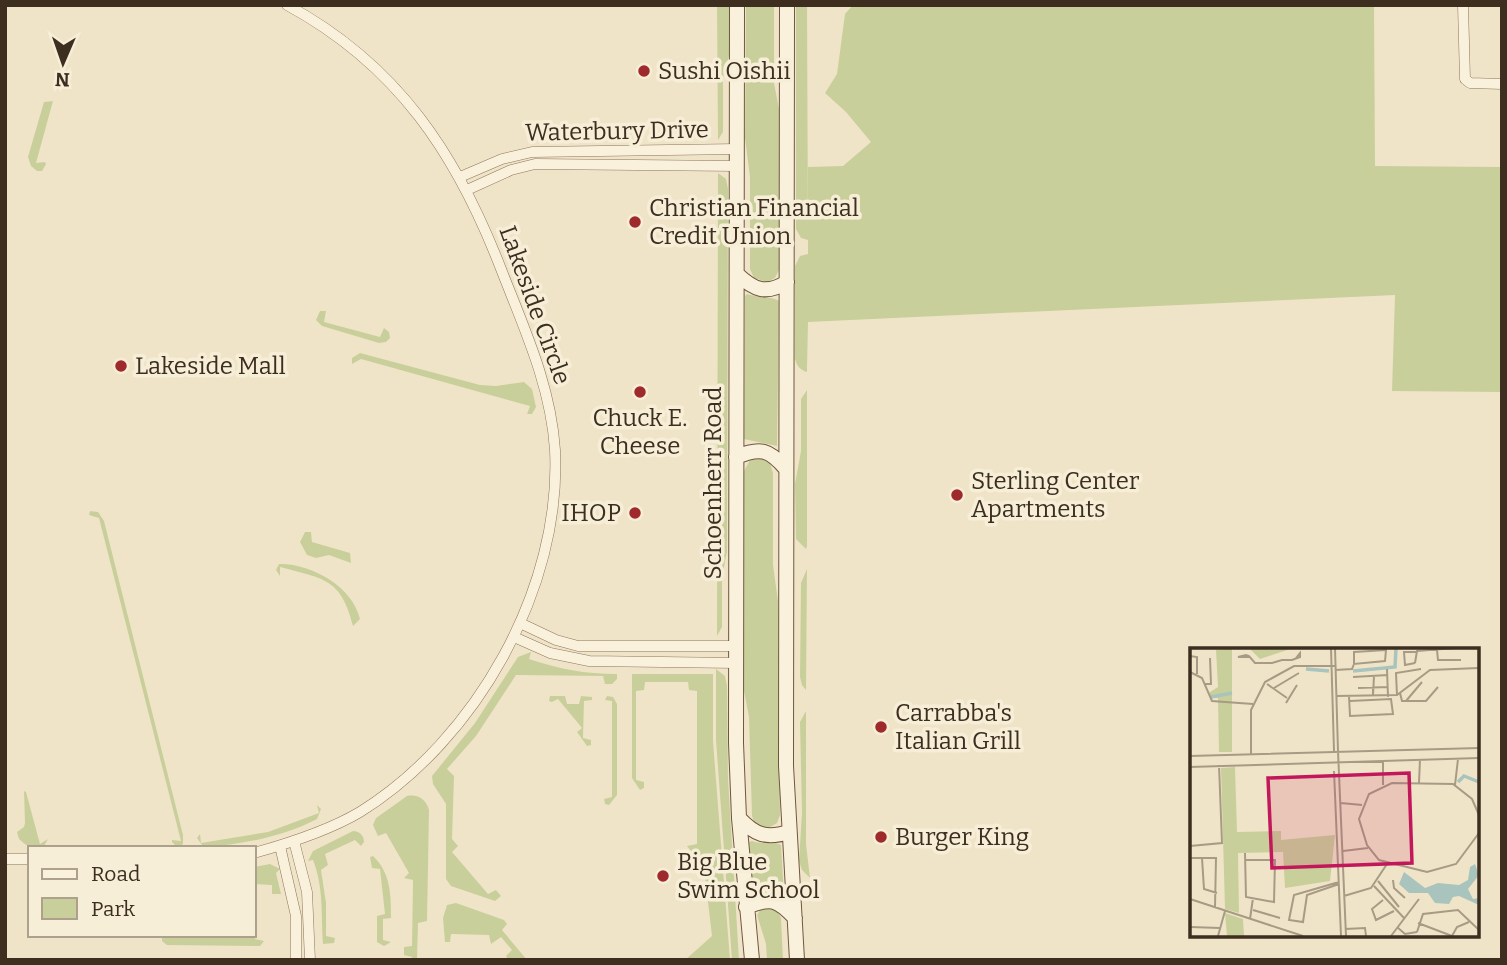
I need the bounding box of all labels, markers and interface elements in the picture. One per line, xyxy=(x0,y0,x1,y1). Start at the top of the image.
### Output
north arrow xyxy=(28,28,98,98)
place label: Sushi Oishii xyxy=(658,57,791,85)
marker: Sushi Oishii xyxy=(636,63,652,79)
text: N xyxy=(54,68,70,91)
street label: Waterbury Drive xyxy=(525,115,709,147)
place label: Christian Financial Credit Union xyxy=(649,194,859,250)
marker: Christian Financial Credit Union xyxy=(627,214,643,230)
street label: Lakeside Circle xyxy=(493,222,577,388)
place label: Lakeside Mall xyxy=(135,352,286,380)
marker: Lakeside Mall xyxy=(113,358,129,374)
marker: Chuck E. Cheese xyxy=(632,384,648,400)
street label: Schoenherr Road xyxy=(699,386,727,580)
place label: Chuck E. Cheese xyxy=(593,404,687,460)
place label: Sterling Center Apartments xyxy=(971,467,1140,523)
marker: Sterling Center Apartments xyxy=(949,487,965,503)
place label: IHOP xyxy=(561,499,621,527)
marker: IHOP xyxy=(627,505,643,521)
inset map xyxy=(1190,648,1479,937)
place label: Carrabba's Italian Grill xyxy=(895,699,1021,755)
marker: Carrabba's Italian Grill xyxy=(873,719,889,735)
place label: Burger King xyxy=(895,823,1029,851)
marker: Burger King xyxy=(873,829,889,845)
legend xyxy=(28,846,256,937)
place label: Big Blue Swim School xyxy=(677,848,820,904)
text: Road xyxy=(91,861,140,887)
marker: Big Blue Swim School xyxy=(655,868,671,884)
text: Park xyxy=(91,896,135,922)

